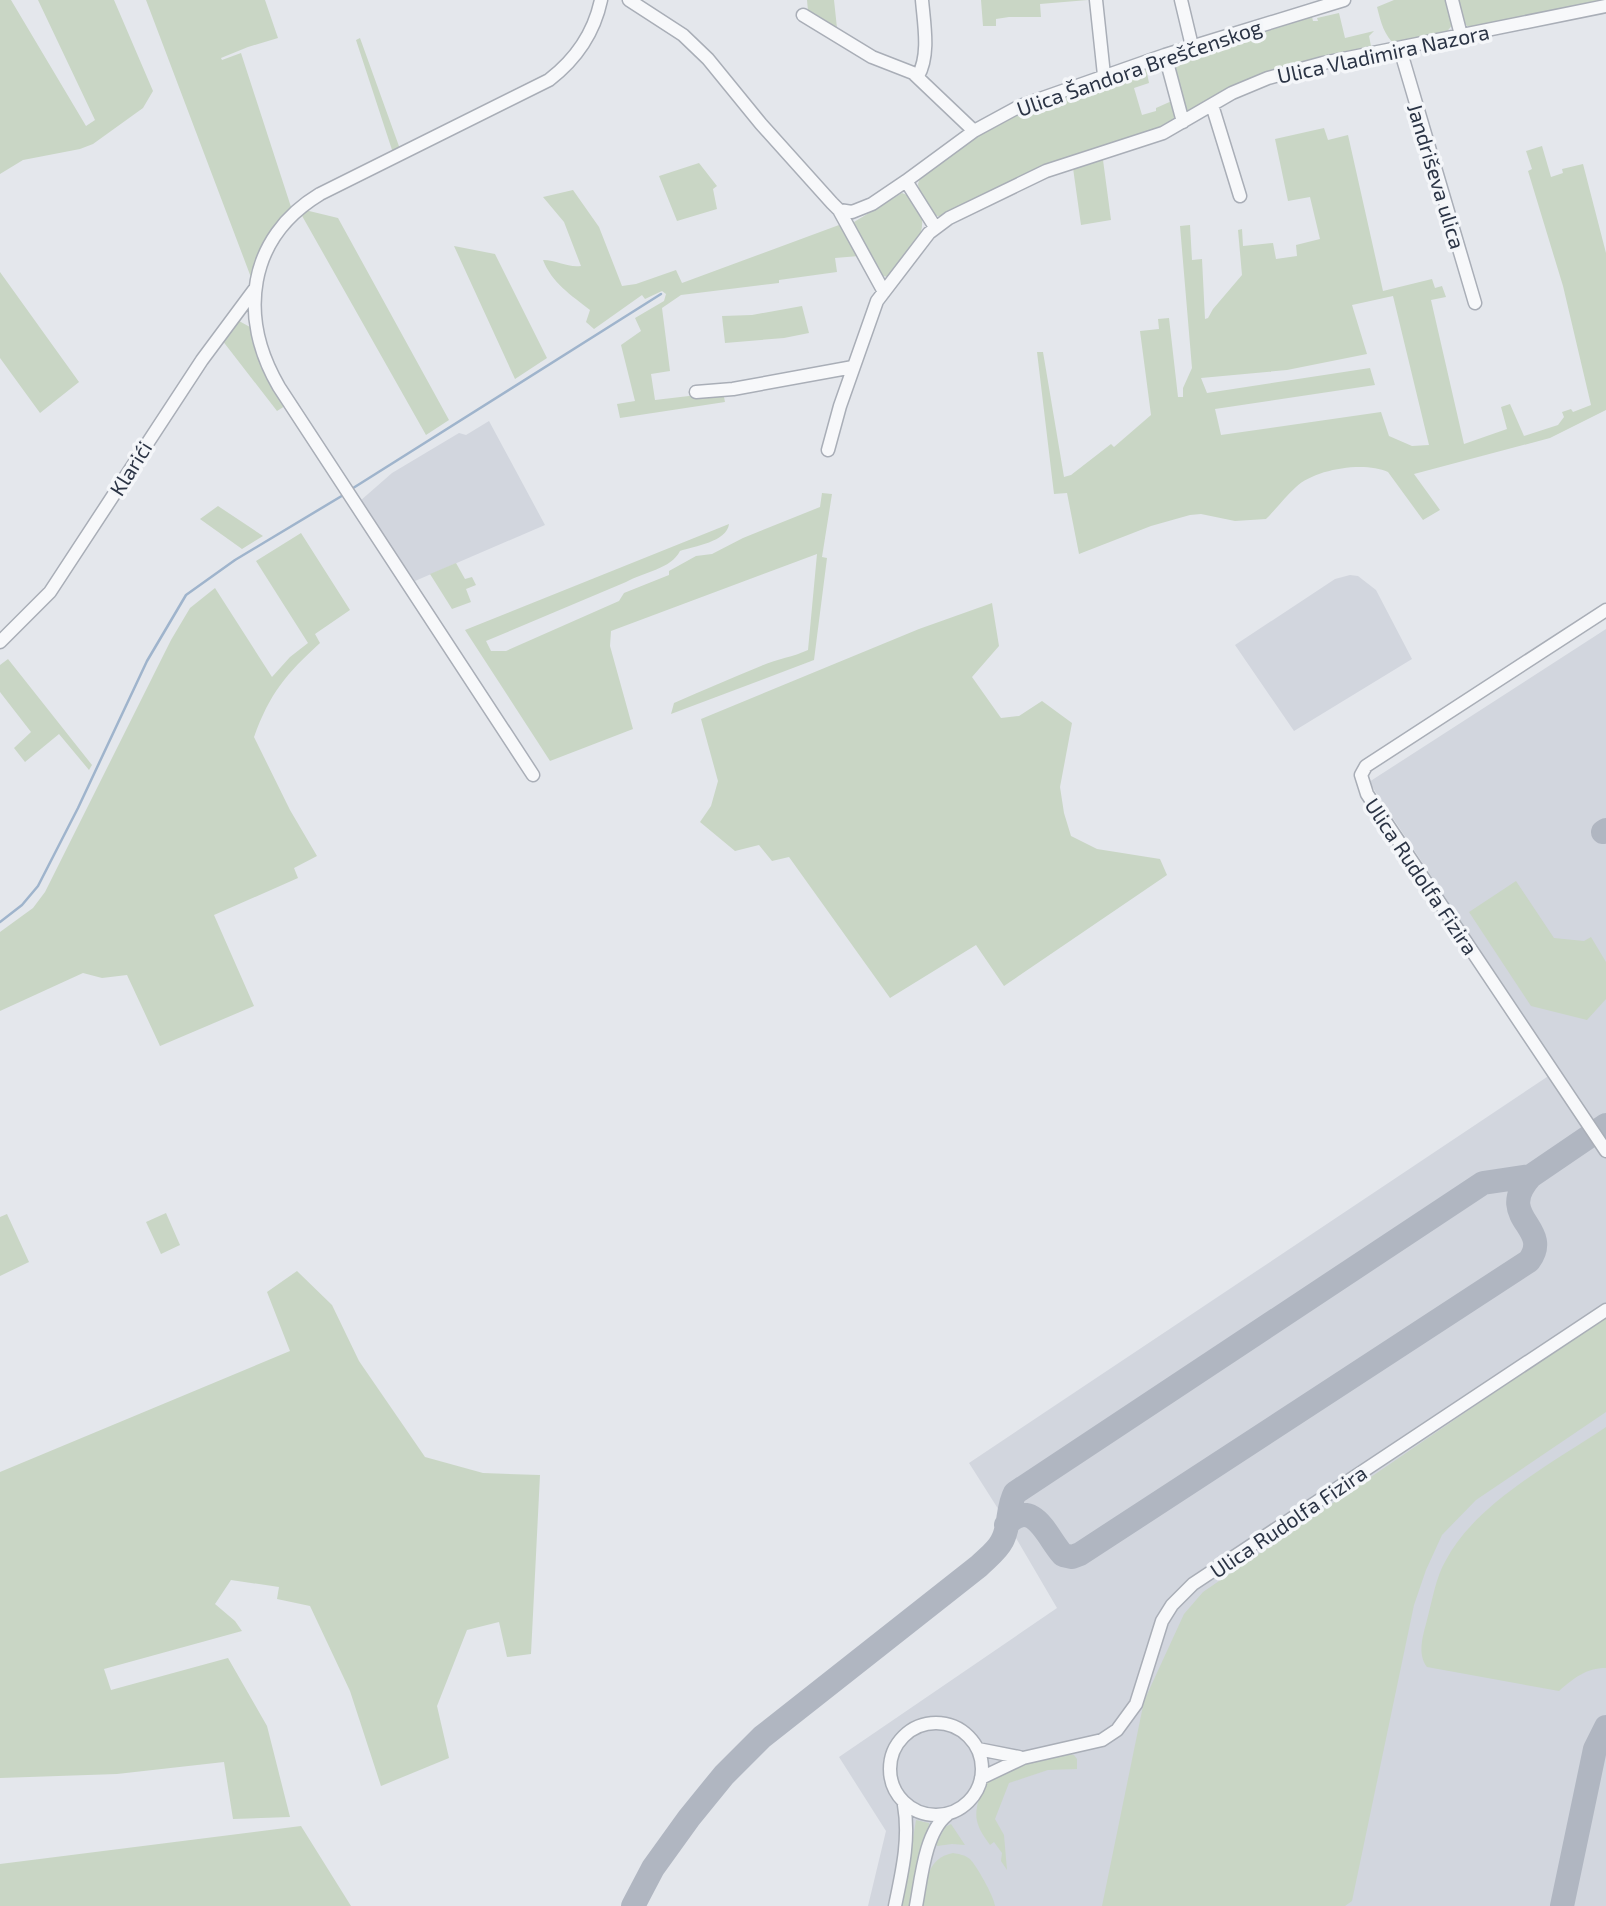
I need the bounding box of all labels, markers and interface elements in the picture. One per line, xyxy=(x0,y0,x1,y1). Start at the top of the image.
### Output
street label: Ulica Šandora Breščenskog xyxy=(1013,13,1265,121)
street label: Ulica Vladimira Nazora xyxy=(1275,18,1491,88)
street label: Jandriševa ulica xyxy=(1403,100,1471,252)
street label: Klarići xyxy=(104,436,156,500)
street label: Ulica Rudolfa Fizira xyxy=(1360,793,1484,959)
street label: Ulica Rudolfa Fizira xyxy=(1205,1459,1371,1583)

